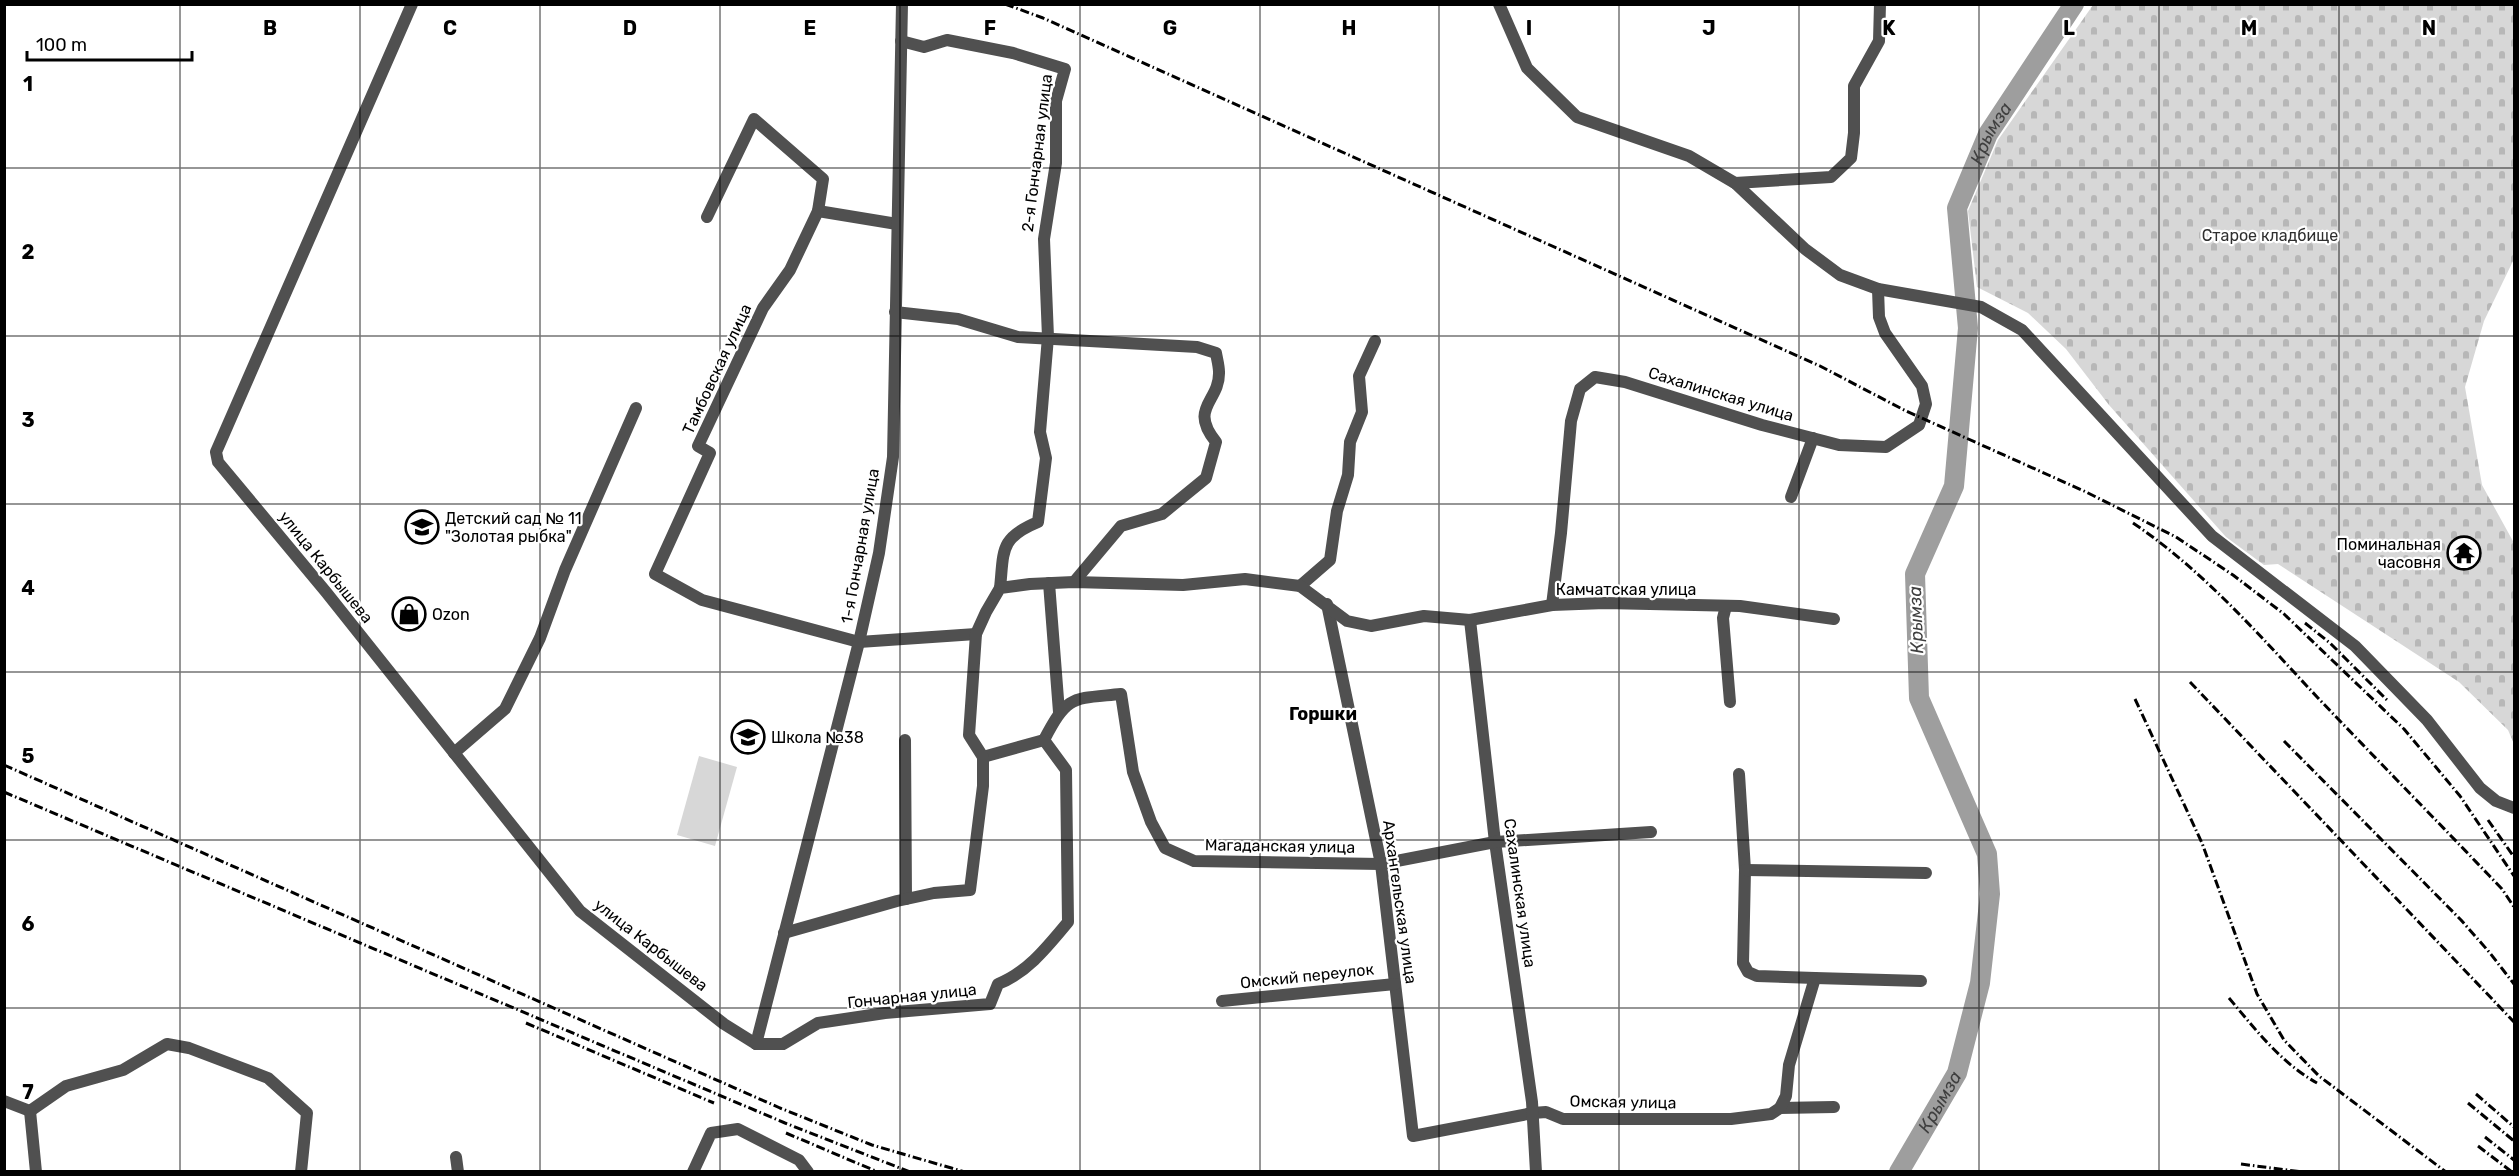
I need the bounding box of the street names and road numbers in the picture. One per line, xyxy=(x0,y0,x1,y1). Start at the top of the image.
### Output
street label: 2-я Гончарная улица xyxy=(1018,73,1056,233)
street label: Тамбовская улица xyxy=(679,301,755,437)
street label: Сахалинская улица xyxy=(1646,363,1796,425)
street label: 1-я Гончарная улица xyxy=(837,467,883,625)
street label: улица Карбышева xyxy=(275,507,377,627)
street label: Камчатская улица xyxy=(1556,580,1696,599)
street label: Сахалинская улица xyxy=(1500,817,1540,969)
street label: Архангельская улица xyxy=(1379,819,1421,985)
street label: Магаданская улица xyxy=(1205,835,1355,857)
street label: улица Карбышева xyxy=(591,895,711,995)
street label: Омский переулок xyxy=(1239,959,1375,992)
street label: Гончарная улица xyxy=(847,980,977,1012)
street label: Омская улица xyxy=(1570,1092,1676,1112)

